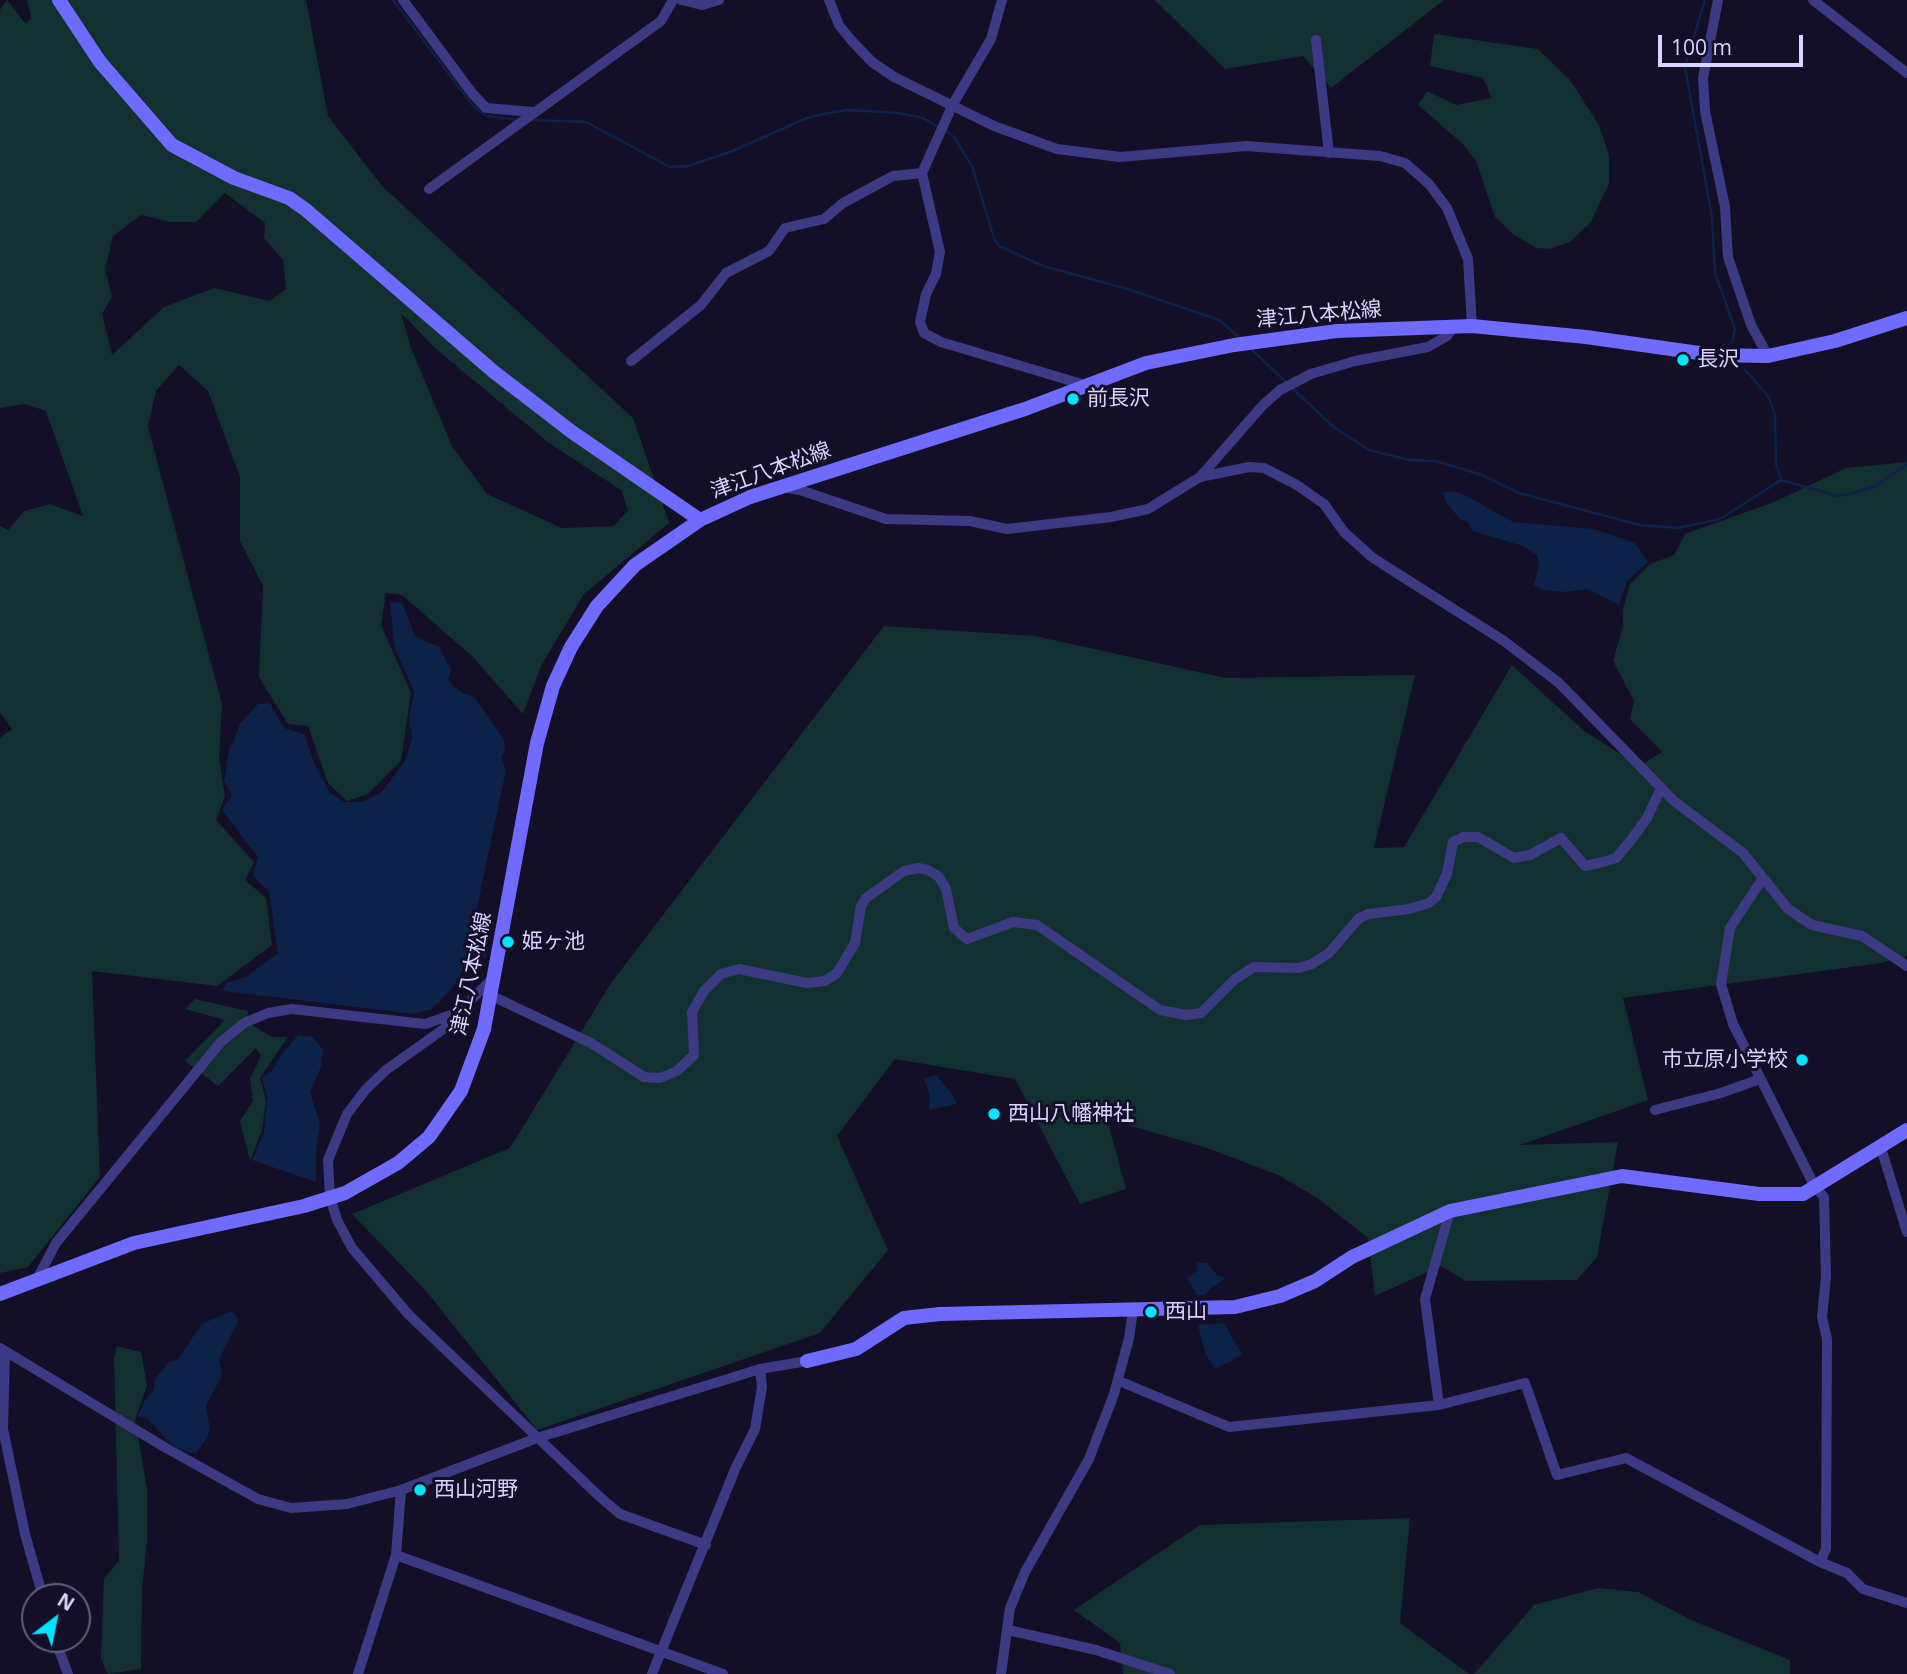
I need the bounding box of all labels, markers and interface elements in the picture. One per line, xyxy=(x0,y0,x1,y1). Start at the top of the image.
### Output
scale bar xyxy=(1662,21,1807,65)
text: 100 m xyxy=(1671,33,1732,61)
street label: 津江八本松線 xyxy=(1255,297,1383,333)
place label: 長沢 xyxy=(1697,347,1739,373)
marker: 長沢 xyxy=(1675,352,1691,368)
place label: 前長沢 xyxy=(1087,386,1150,412)
marker: 前長沢 xyxy=(1065,391,1081,407)
street label: 津江八本松線 xyxy=(707,438,835,504)
street label: 津江八本松線 xyxy=(447,910,497,1038)
place label: 姫ヶ池 xyxy=(522,929,585,955)
marker: 姫ヶ池 xyxy=(500,934,516,950)
place label: 市立原小学校 xyxy=(1662,1047,1788,1073)
marker: 市立原小学校 xyxy=(1794,1052,1810,1068)
place label: 西山八幡神社 xyxy=(1008,1101,1134,1127)
marker: 西山八幡神社 xyxy=(986,1106,1002,1122)
place label: 西山 xyxy=(1165,1299,1207,1325)
marker: 西山 xyxy=(1143,1304,1159,1320)
place label: 西山河野 xyxy=(434,1477,518,1503)
marker: 西山河野 xyxy=(412,1482,428,1498)
north arrow xyxy=(21,1583,91,1653)
text: N xyxy=(53,1587,80,1617)

